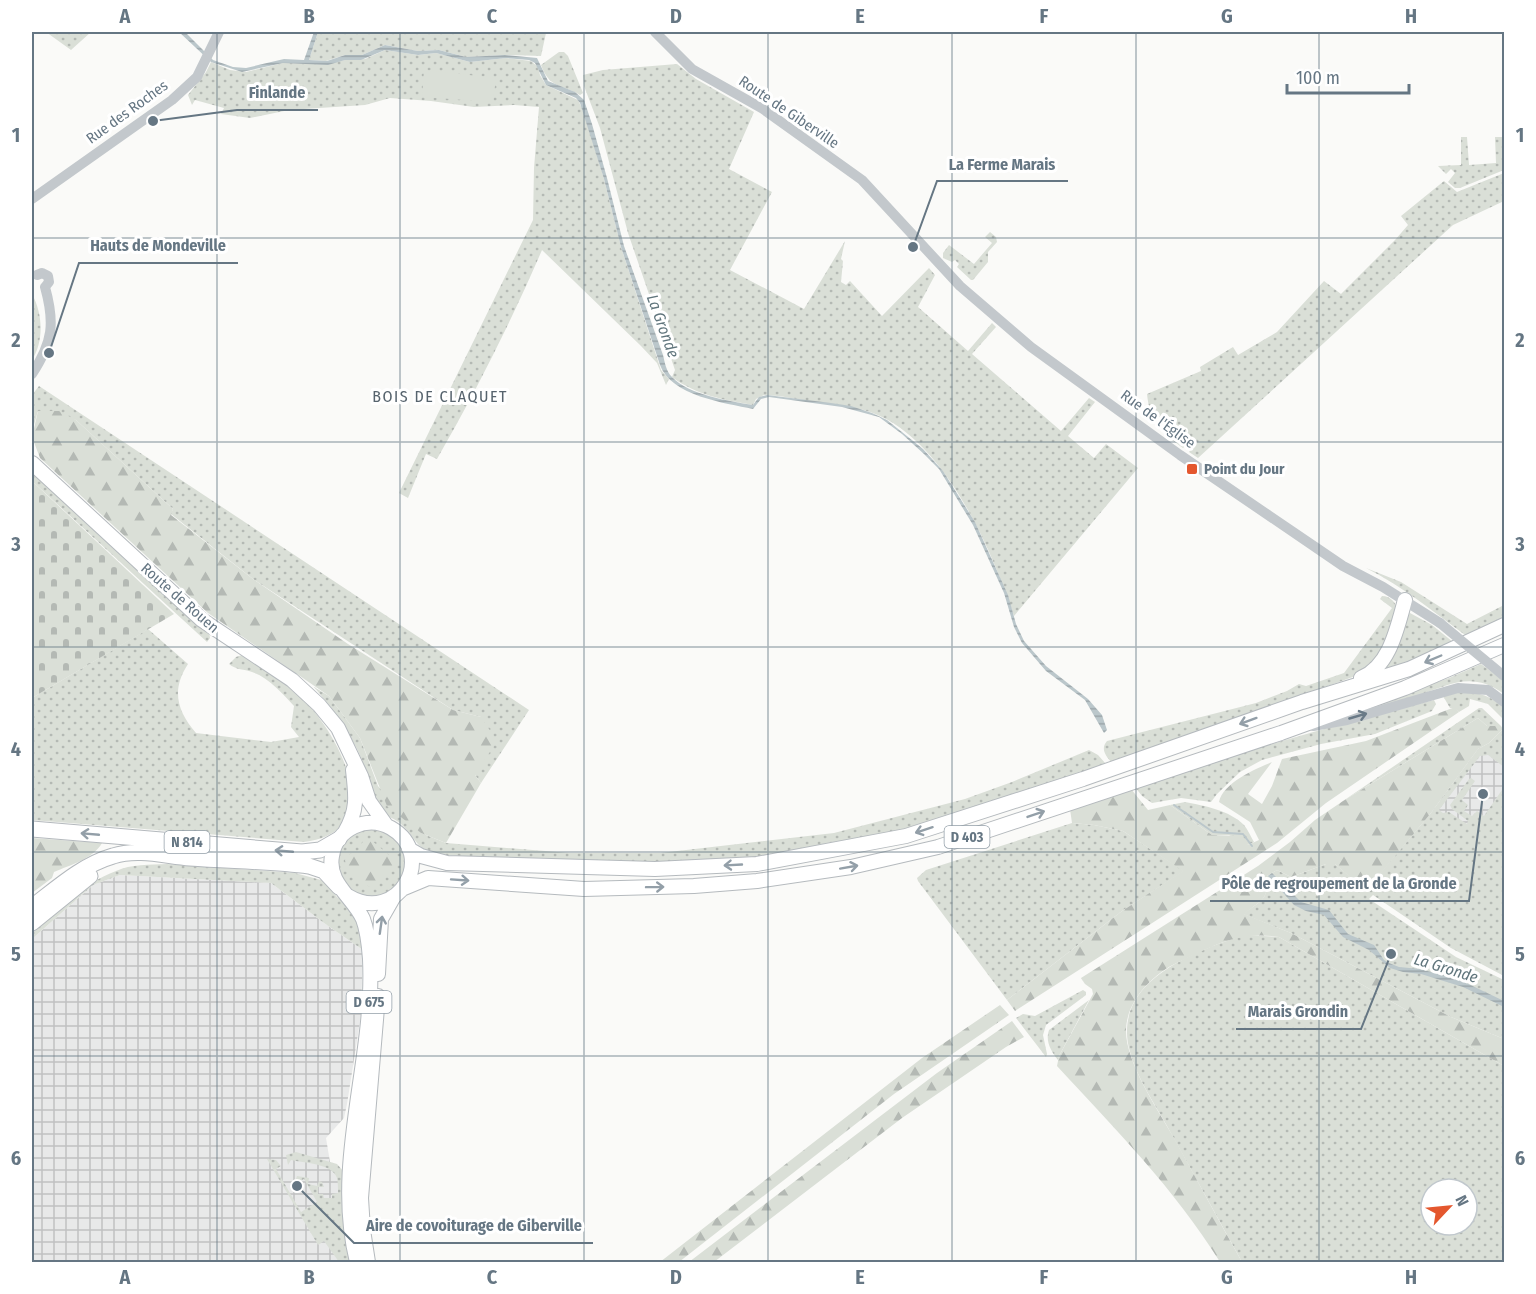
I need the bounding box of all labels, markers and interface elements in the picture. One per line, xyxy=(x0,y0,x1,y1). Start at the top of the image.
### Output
text: A xyxy=(119,4,132,28)
text: B xyxy=(303,4,315,28)
text: C xyxy=(487,4,498,28)
text: D xyxy=(670,4,682,28)
text: E xyxy=(855,4,865,28)
text: F xyxy=(1040,4,1049,28)
text: G xyxy=(1221,4,1233,28)
text: H xyxy=(1405,4,1417,28)
scale bar xyxy=(1287,57,1408,95)
text: 100 m xyxy=(1296,67,1340,89)
street label: Route de Giberville xyxy=(735,72,843,152)
street label: Rue des Roches xyxy=(83,76,171,148)
callout: Finlande xyxy=(237,76,318,110)
text: Finlande xyxy=(249,83,305,102)
text: 1 xyxy=(12,123,20,147)
text: 1 xyxy=(1516,123,1524,147)
callout: La Ferme Marais xyxy=(937,147,1068,181)
text: La Ferme Marais xyxy=(949,155,1055,174)
callout: Hauts de Mondeville xyxy=(79,229,238,263)
text: Hauts de Mondeville xyxy=(90,236,226,255)
water label: La Gronde xyxy=(643,292,683,361)
text: 2 xyxy=(10,328,21,352)
text: 2 xyxy=(1514,328,1525,352)
street label: Rue de l'Église xyxy=(1117,386,1199,452)
district label: BOIS DE CLAQUET xyxy=(372,387,508,406)
place label: Point du Jour xyxy=(1204,460,1285,478)
marker: Point du Jour xyxy=(1185,462,1199,476)
text: 3 xyxy=(10,532,21,556)
text: 3 xyxy=(1514,532,1525,556)
street label: Route de Rouen xyxy=(137,559,223,637)
one-way arrow xyxy=(1424,653,1442,665)
one-way arrow xyxy=(1349,710,1368,722)
one-way arrow xyxy=(1239,716,1258,727)
text: 4 xyxy=(11,737,21,761)
text: 4 xyxy=(1515,737,1525,761)
one-way arrow xyxy=(1026,807,1045,818)
one-way arrow xyxy=(915,826,934,837)
road number: D 403 xyxy=(944,826,990,848)
one-way arrow xyxy=(80,828,100,839)
road number: N 814 xyxy=(164,831,210,853)
one-way arrow xyxy=(274,845,294,856)
one-way arrow xyxy=(723,860,743,871)
one-way arrow xyxy=(838,861,858,872)
callout: Pôle de regroupement de la Gronde xyxy=(1210,867,1469,901)
one-way arrow xyxy=(450,874,470,885)
text: Pôle de regroupement de la Gronde xyxy=(1221,874,1457,893)
one-way arrow xyxy=(644,881,664,892)
one-way arrow xyxy=(375,916,386,936)
text: 5 xyxy=(11,942,21,966)
text: 5 xyxy=(1515,942,1525,966)
water label: La Gronde xyxy=(1412,949,1481,987)
road number: D 675 xyxy=(346,991,392,1013)
callout: Marais Grondin xyxy=(1236,995,1361,1029)
text: Marais Grondin xyxy=(1248,1002,1348,1021)
text: 6 xyxy=(11,1146,21,1170)
text: 6 xyxy=(1515,1146,1525,1170)
north arrow xyxy=(1419,1177,1479,1237)
text: N xyxy=(1451,1192,1473,1209)
callout: Aire de covoiturage de Giberville xyxy=(354,1209,593,1243)
text: Aire de covoiturage de Giberville xyxy=(365,1216,582,1235)
text: A xyxy=(119,1265,132,1289)
text: B xyxy=(303,1265,315,1289)
text: C xyxy=(487,1265,498,1289)
text: D xyxy=(670,1265,682,1289)
text: E xyxy=(855,1265,865,1289)
text: F xyxy=(1040,1265,1049,1289)
text: G xyxy=(1221,1265,1233,1289)
text: H xyxy=(1405,1265,1417,1289)

